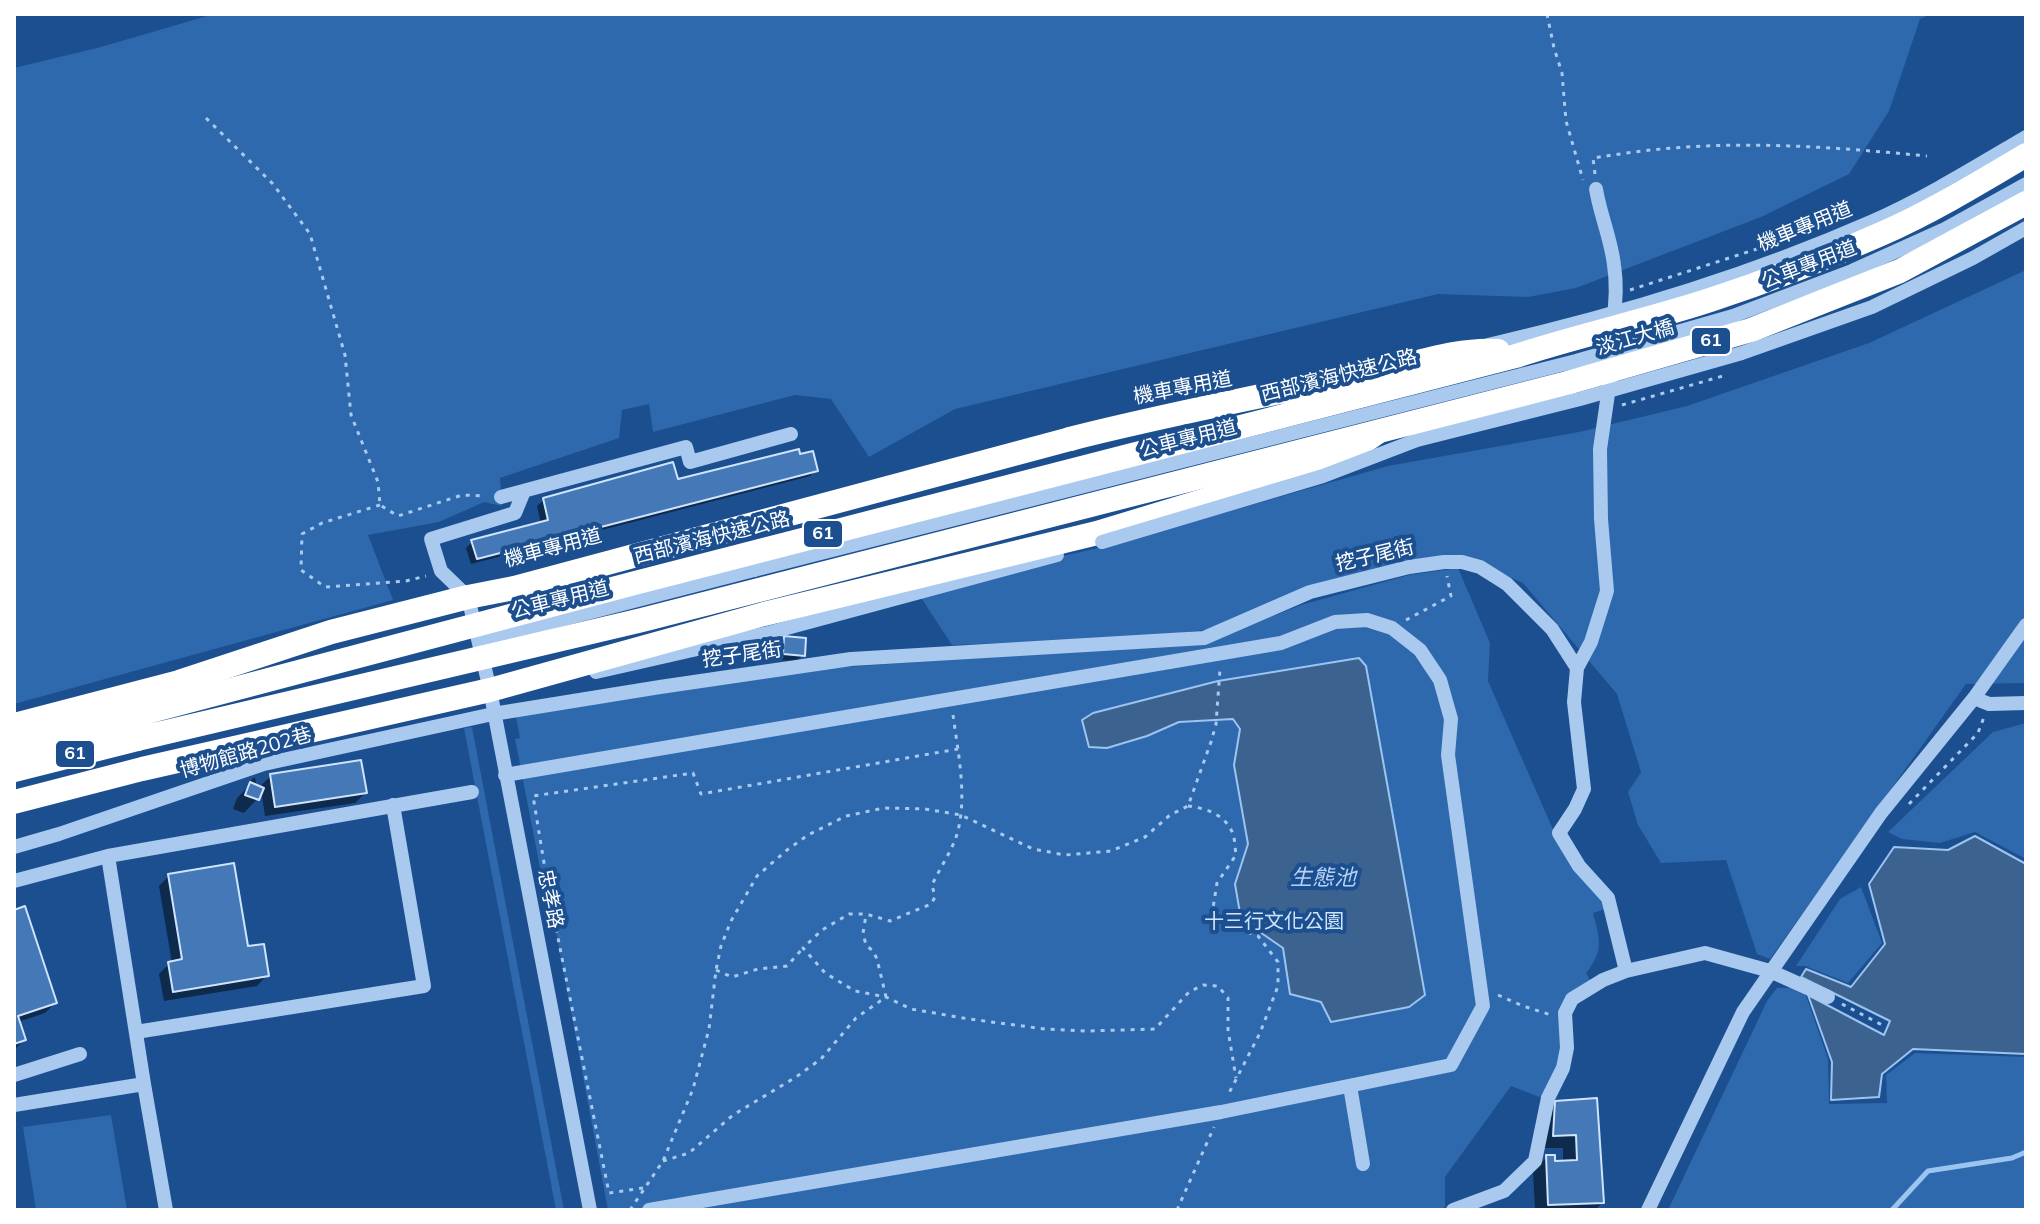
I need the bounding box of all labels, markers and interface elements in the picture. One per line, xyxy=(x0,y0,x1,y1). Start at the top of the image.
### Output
street label: 機車專用道 xyxy=(1754,197,1856,257)
street label: 公車專用道 xyxy=(1758,236,1860,294)
street label: 淡江大橋 xyxy=(1593,315,1677,361)
road number: 61 xyxy=(1691,327,1731,355)
street label: 西部濱海快速公路 xyxy=(1258,345,1420,407)
street label: 機車專用道 xyxy=(1132,367,1234,409)
street label: 公車專用道 xyxy=(1137,415,1239,463)
street label: 西部濱海快速公路 xyxy=(631,507,793,569)
road number: 61 xyxy=(803,520,843,548)
street label: 機車專用道 xyxy=(502,523,604,573)
street label: 挖子尾街 xyxy=(1333,535,1417,577)
street label: 公車專用道 xyxy=(509,576,611,624)
street label: 挖子尾街 xyxy=(701,638,783,672)
street label: 博物館路202巷 xyxy=(177,723,315,783)
road number: 61 xyxy=(55,740,95,768)
water label: 生態池 xyxy=(1290,865,1356,891)
street label: 忠孝路 xyxy=(532,867,568,931)
park label: 十三行文化公園 xyxy=(1204,910,1344,934)

